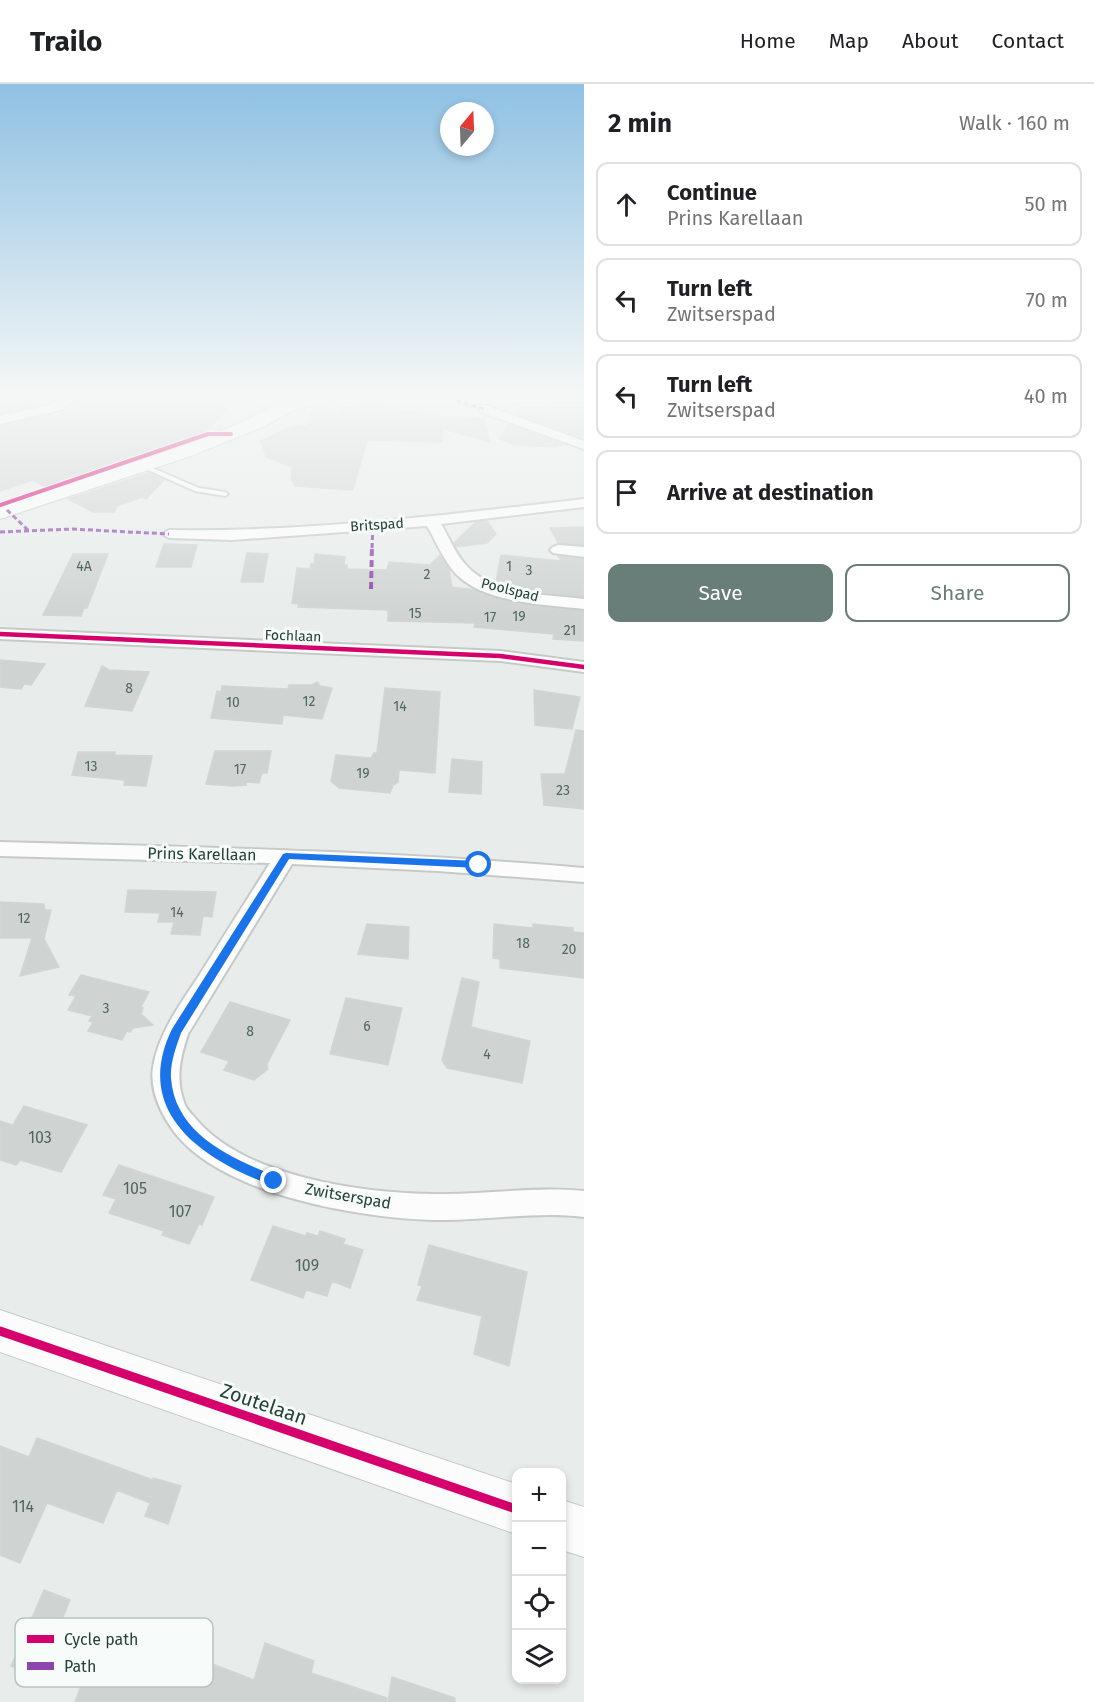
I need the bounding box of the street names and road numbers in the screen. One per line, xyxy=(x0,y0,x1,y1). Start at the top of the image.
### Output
street label: Britspad xyxy=(350,515,404,535)
street label: Poolspad xyxy=(479,575,541,605)
street label: Fochlaan xyxy=(264,627,322,645)
street label: Prins Karellaan xyxy=(147,844,257,864)
street label: Zwitserspad xyxy=(303,1179,393,1213)
street label: Zoutelaan xyxy=(217,1378,311,1430)

